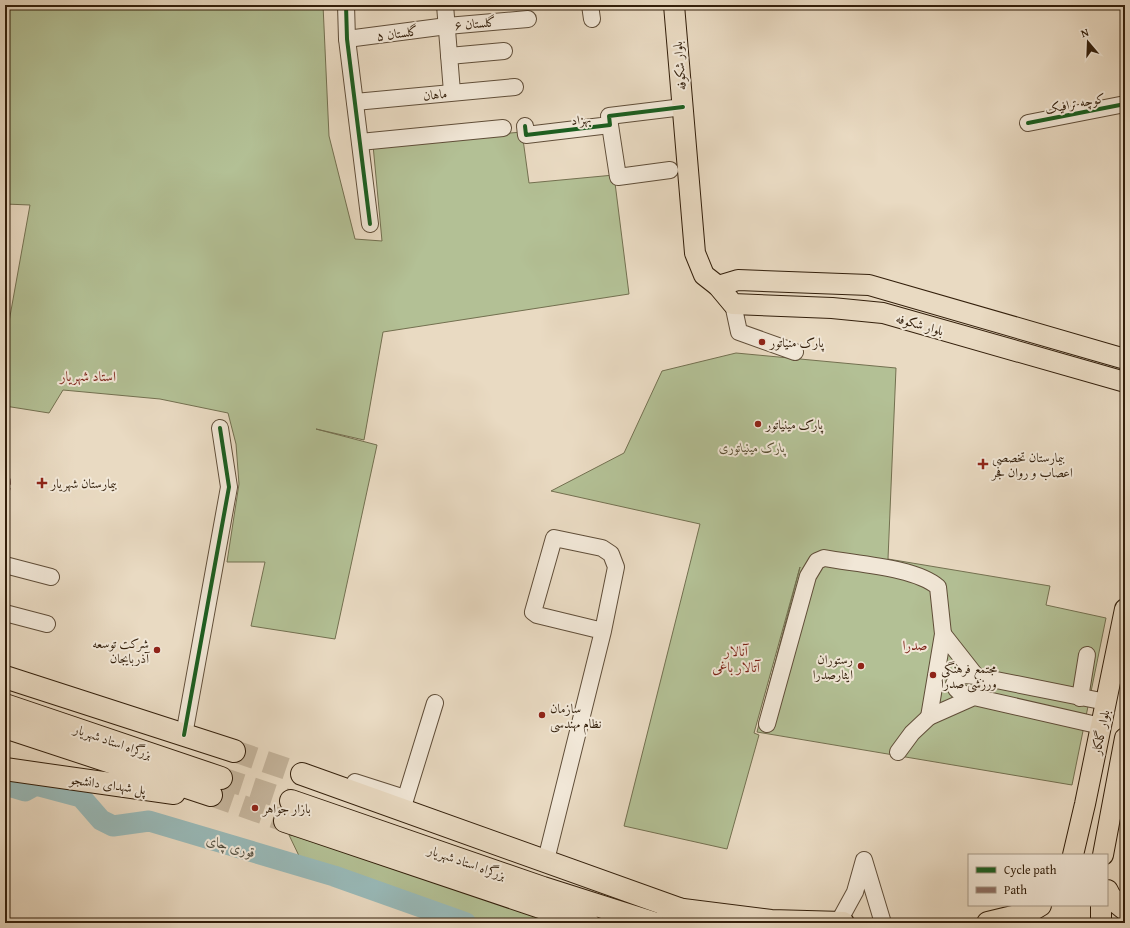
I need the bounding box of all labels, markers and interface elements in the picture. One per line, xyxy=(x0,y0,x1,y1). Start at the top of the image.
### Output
street label: گلستان ۶ xyxy=(454,12,497,35)
street label: گلستان ۵ xyxy=(375,21,419,46)
north arrow xyxy=(1068,22,1108,62)
text: N xyxy=(1079,24,1091,41)
street label: بلوار شکوفه xyxy=(668,41,691,91)
street label: ماهان xyxy=(422,84,448,105)
street label: کوچه ترافیک xyxy=(1043,88,1107,119)
street label: بهزاد xyxy=(570,109,592,130)
street label: بلوار شکوفه xyxy=(894,309,946,340)
place label: پارک منیاتور xyxy=(768,333,824,352)
marker: پارک منیاتور xyxy=(757,337,767,347)
district label: استاد شهریار xyxy=(58,366,116,386)
place label: پارک مینیاتور xyxy=(764,415,823,434)
marker: پارک مینیاتور xyxy=(753,419,763,429)
park label: پارک مینیاتوری xyxy=(719,438,787,457)
place label: بیمارستان تخصصی اعصاب و روان فجر xyxy=(990,448,1073,482)
marker: بیمارستان تخصصی اعصاب و روان فجر xyxy=(977,458,989,470)
place label: بیمارستان شهریار xyxy=(49,474,117,493)
marker: بیمارستان شهریار xyxy=(36,477,48,489)
place label: شرکت توسعه آذربایجان xyxy=(92,634,150,668)
district label: صدرا xyxy=(903,635,928,655)
district label: آنالار آتالار باغی xyxy=(712,641,762,677)
marker: شرکت توسعه آذربایجان xyxy=(152,645,162,655)
place label: رستوران ایثارصدرا xyxy=(813,650,853,684)
place label: مجتمع فرهنگی ورزشی صدرا xyxy=(941,659,997,693)
marker: رستوران ایثارصدرا xyxy=(856,661,866,671)
marker: مجتمع فرهنگی ورزشی صدرا xyxy=(928,670,938,680)
place label: سازمان نظام مهندسی xyxy=(550,699,601,735)
street label: بلوار گلکار xyxy=(1086,708,1115,758)
marker: سازمان نظام مهندسی xyxy=(537,710,547,720)
street label: بزرگراه استاد شهریار xyxy=(69,719,155,764)
street label: پل شهدای دانشجو xyxy=(67,770,148,799)
place label: بازار جواهر xyxy=(261,799,311,818)
marker: بازار جواهر xyxy=(250,803,260,813)
water label: قوری چای xyxy=(204,829,258,863)
street label: بزرگراه استاد شهریار xyxy=(423,840,509,885)
legend xyxy=(968,854,1108,906)
text: Cycle path xyxy=(1004,861,1057,878)
text: Path xyxy=(1004,881,1027,898)

